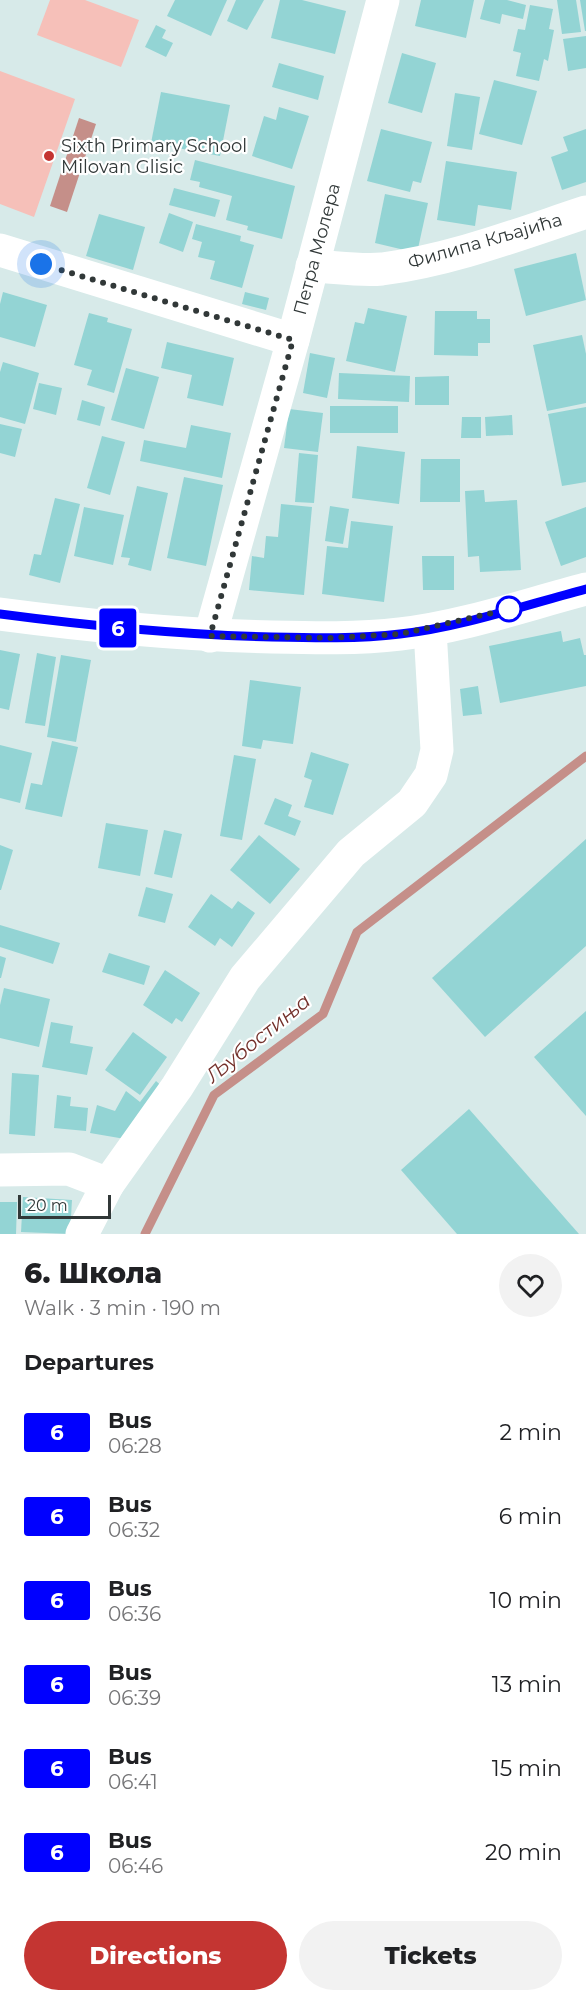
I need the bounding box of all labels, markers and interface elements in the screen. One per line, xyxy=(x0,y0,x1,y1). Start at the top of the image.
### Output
place label: Sixth Primary School Milovan Glisic xyxy=(61,135,247,178)
marker: Sixth Primary School Milovan Glisic xyxy=(42,149,56,163)
street label: Петра Молера xyxy=(289,181,345,317)
street label: Филипа Кљајића xyxy=(405,208,565,274)
your location xyxy=(26,249,56,279)
unlabelled marker xyxy=(496,596,522,622)
line badge: 6 xyxy=(98,608,138,648)
text: 6 xyxy=(111,616,125,641)
water label: Љубостиња xyxy=(200,988,315,1088)
scale bar xyxy=(18,1192,111,1220)
text: 20 m xyxy=(27,1196,68,1215)
button: heart xyxy=(499,1254,562,1317)
text: 6. Школа xyxy=(24,1256,162,1290)
text: Walk · 3 min · 190 m xyxy=(24,1296,221,1320)
text: Departures xyxy=(24,1349,154,1376)
text: Bus xyxy=(108,1407,152,1434)
text: 2 min xyxy=(500,1419,562,1446)
text: 6 xyxy=(50,1420,64,1445)
text: 06:28 xyxy=(108,1434,162,1458)
text: Bus xyxy=(108,1491,152,1518)
text: 6 min xyxy=(499,1503,562,1530)
text: 6 xyxy=(50,1504,64,1529)
text: 06:32 xyxy=(108,1518,160,1542)
text: Bus xyxy=(108,1575,152,1602)
text: 10 min xyxy=(490,1587,562,1614)
text: 6 xyxy=(50,1588,64,1613)
text: 06:36 xyxy=(108,1602,161,1626)
text: Bus xyxy=(108,1659,152,1686)
text: 13 min xyxy=(492,1671,562,1698)
text: 6 xyxy=(50,1672,64,1697)
text: 06:39 xyxy=(108,1686,161,1710)
text: Bus xyxy=(108,1743,152,1770)
text: 15 min xyxy=(492,1755,562,1782)
text: 6 xyxy=(50,1756,64,1781)
text: 06:41 xyxy=(108,1770,158,1794)
text: Bus xyxy=(108,1827,152,1854)
text: 20 min xyxy=(485,1839,562,1866)
text: 6 xyxy=(50,1840,64,1865)
text: 06:46 xyxy=(108,1854,163,1878)
button: Directions xyxy=(24,1921,287,1990)
button: Tickets xyxy=(299,1921,562,1990)

